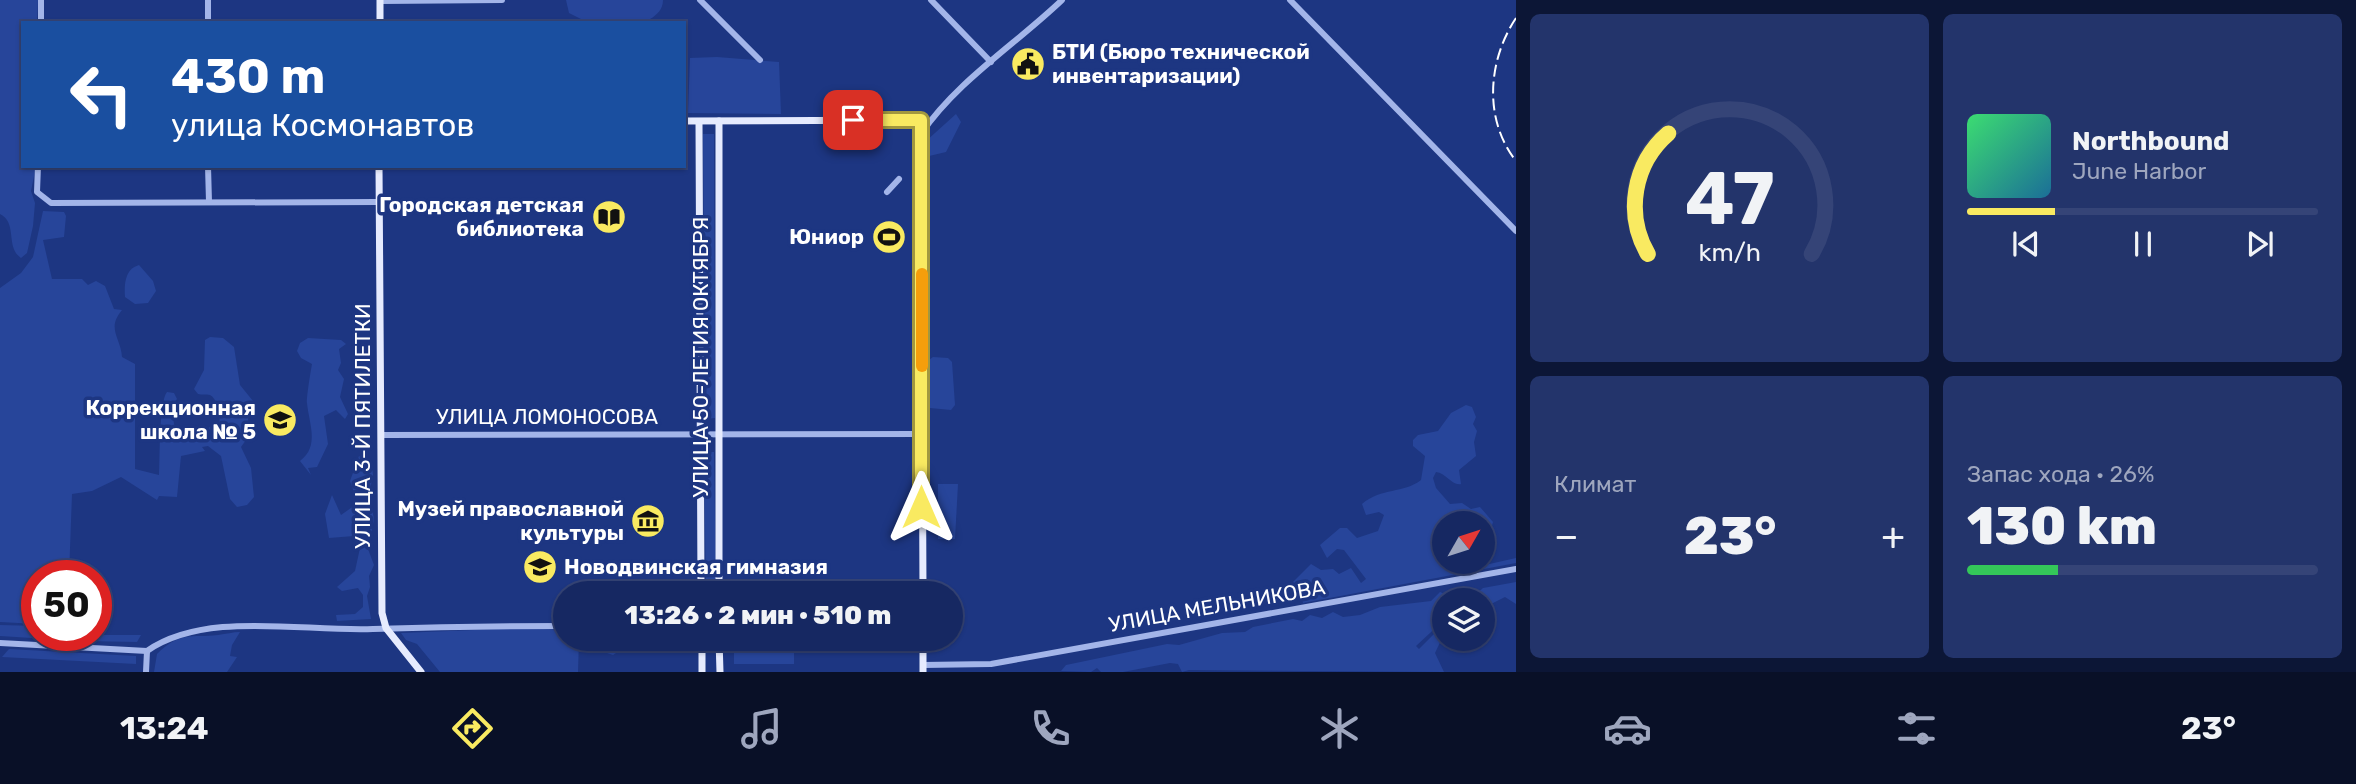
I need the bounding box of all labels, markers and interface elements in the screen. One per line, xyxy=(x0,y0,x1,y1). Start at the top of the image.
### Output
place label: БТИ (Бюро технической инвентаризации) xyxy=(1052,39,1310,88)
public building icon: БТИ (Бюро технической инвентаризации) xyxy=(1009,45,1047,83)
text: 430 m xyxy=(171,47,325,105)
icon: left xyxy=(56,49,147,140)
pin xyxy=(823,90,883,150)
icon: arrive xyxy=(834,101,872,139)
text: улица Космонавтов xyxy=(171,106,474,144)
text: Northbound xyxy=(2072,126,2230,157)
text: 47 xyxy=(1685,157,1774,243)
text: June Harbor xyxy=(2072,157,2206,185)
place label: Городская детская библиотека xyxy=(379,192,584,241)
library icon: Городская детская библиотека xyxy=(590,198,628,236)
street label: УЛИЦА 50-ЛЕТИЯ ОКТЯБРЯ xyxy=(688,217,713,497)
sports icon: Юниор xyxy=(870,218,908,256)
place label: Юниор xyxy=(789,224,864,249)
icon: previous xyxy=(2007,225,2045,263)
icon: pause xyxy=(2124,225,2162,263)
icon: next xyxy=(2241,225,2279,263)
text: km/h xyxy=(1698,238,1761,267)
street label: УЛИЦА 3-Й ПЯТИЛЕТКИ xyxy=(350,303,375,549)
place label: Коррекционная школа № 5 xyxy=(85,395,256,444)
school or university icon: Коррекционная школа № 5 xyxy=(261,401,299,439)
street label: УЛИЦА ЛОМОНОСОВА xyxy=(436,404,658,429)
text: Запас хода · 26% xyxy=(1967,460,2154,488)
position arrow xyxy=(884,470,958,544)
text: Климат xyxy=(1554,470,1636,498)
text: 130 km xyxy=(1967,495,2157,557)
place label: Музей православной культуры xyxy=(397,496,624,545)
museum icon: Музей православной культуры xyxy=(629,502,667,540)
text: 23° xyxy=(1684,505,1776,567)
north arrow xyxy=(1432,511,1494,574)
map controls xyxy=(1432,511,1495,651)
text: − xyxy=(1554,513,1579,559)
text: + xyxy=(1881,513,1905,559)
school or university icon: Новодвинская гимназия xyxy=(521,548,559,586)
place label: Новодвинская гимназия xyxy=(564,554,828,579)
speed limit sign: 50 xyxy=(21,560,112,651)
street label: УЛИЦА МЕЛЬНИКОВА xyxy=(1107,574,1327,637)
button: layers xyxy=(1432,588,1495,651)
text: 13:26 · 2 мин · 510 m xyxy=(625,600,891,631)
icon: directions xyxy=(448,704,497,753)
icon: music xyxy=(737,704,786,753)
icon: phone xyxy=(1026,704,1075,753)
icon: climate xyxy=(1315,704,1364,753)
icon: car xyxy=(1603,704,1652,753)
icon: filters xyxy=(1892,704,1941,753)
text: 13:24 xyxy=(120,709,209,747)
text: 23° xyxy=(2181,709,2236,747)

